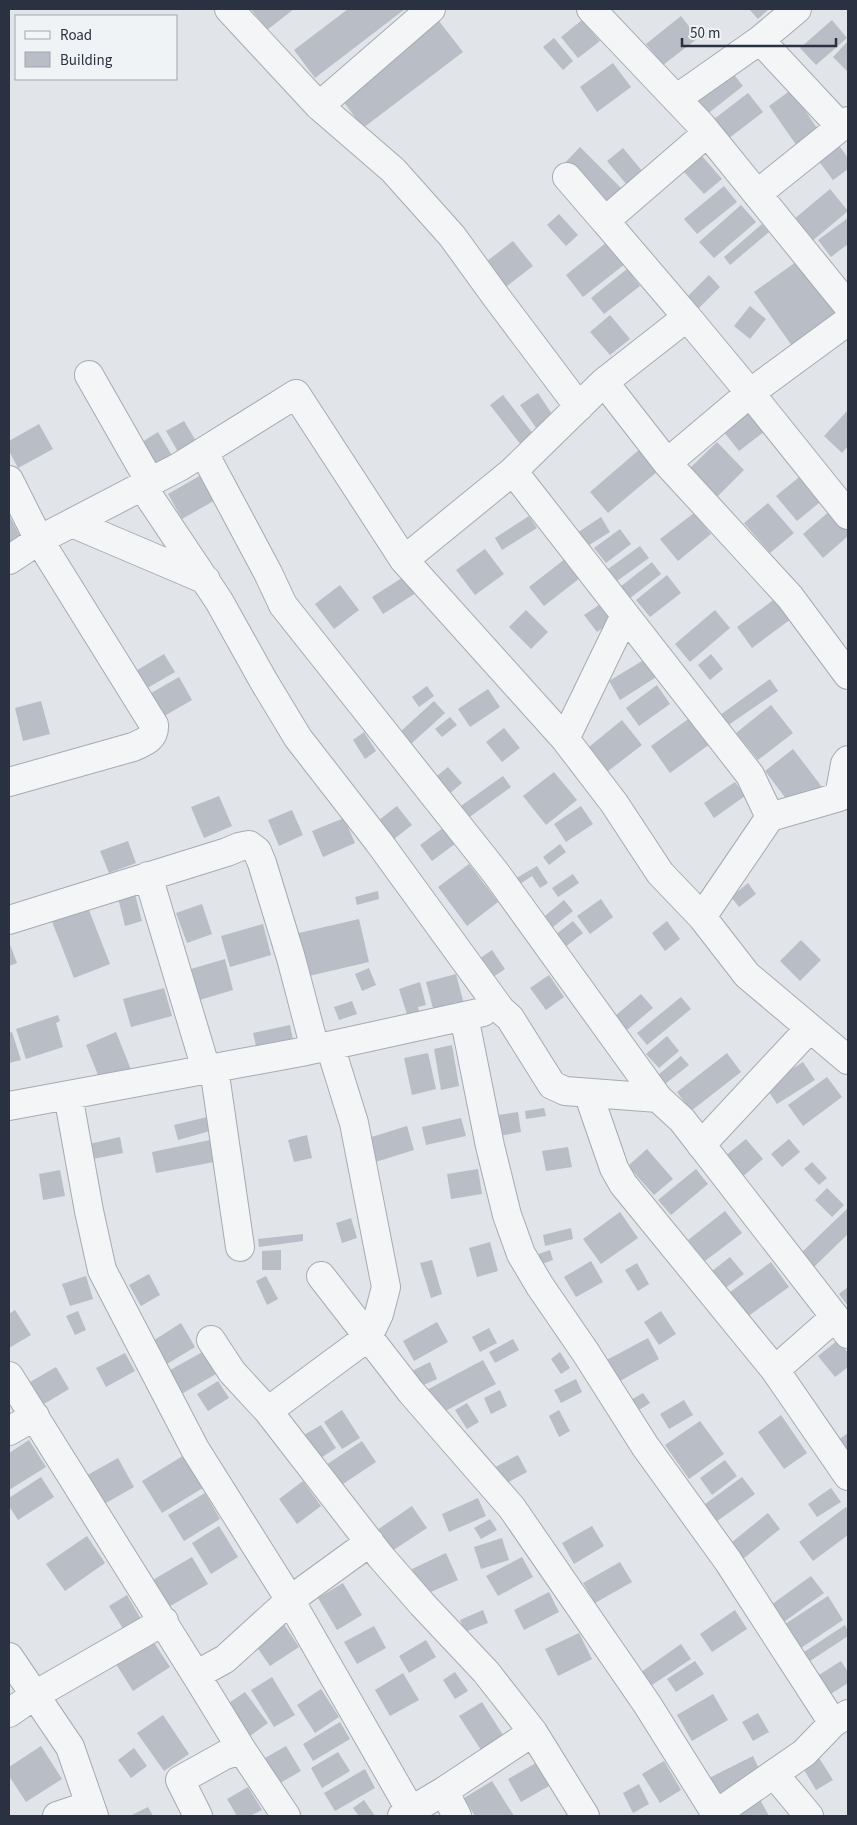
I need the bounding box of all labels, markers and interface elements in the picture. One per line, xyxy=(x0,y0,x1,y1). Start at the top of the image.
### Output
legend xyxy=(15,15,178,80)
scale bar xyxy=(682,15,836,47)
text: 50 m xyxy=(690,23,720,44)
text: Road xyxy=(60,25,92,46)
text: Building xyxy=(60,50,113,71)

